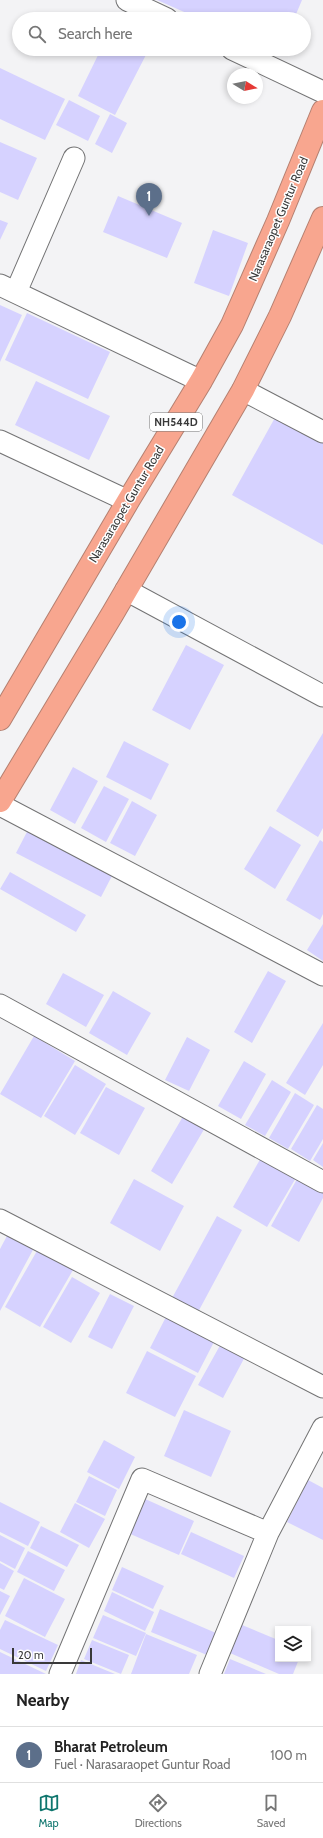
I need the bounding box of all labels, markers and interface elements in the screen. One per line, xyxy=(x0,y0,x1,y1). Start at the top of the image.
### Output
search box xyxy=(12,12,311,56)
icon: search xyxy=(26,23,48,45)
text: Search here xyxy=(58,25,133,43)
north arrow xyxy=(227,68,263,104)
street label: Narasaraopet Guntur Road xyxy=(245,155,311,283)
pin: 1 xyxy=(136,183,162,216)
road number: NH544D xyxy=(150,413,202,431)
street label: Narasaraopet Guntur Road xyxy=(85,443,167,565)
your location xyxy=(169,612,189,632)
map controls xyxy=(275,1626,311,1662)
button: layers xyxy=(275,1626,311,1662)
scale bar xyxy=(12,1646,92,1665)
text: 20 m xyxy=(18,1648,44,1662)
text: Nearby xyxy=(16,1690,69,1710)
text: Bharat Petroleum xyxy=(54,1738,168,1756)
text: 1 xyxy=(27,1747,31,1763)
text: 100 m xyxy=(270,1747,307,1763)
text: Fuel · Narasaraopet Guntur Road xyxy=(54,1756,231,1772)
tab: Map xyxy=(38,1792,60,1830)
tab: Directions xyxy=(135,1792,182,1830)
tab: Saved xyxy=(257,1792,285,1830)

